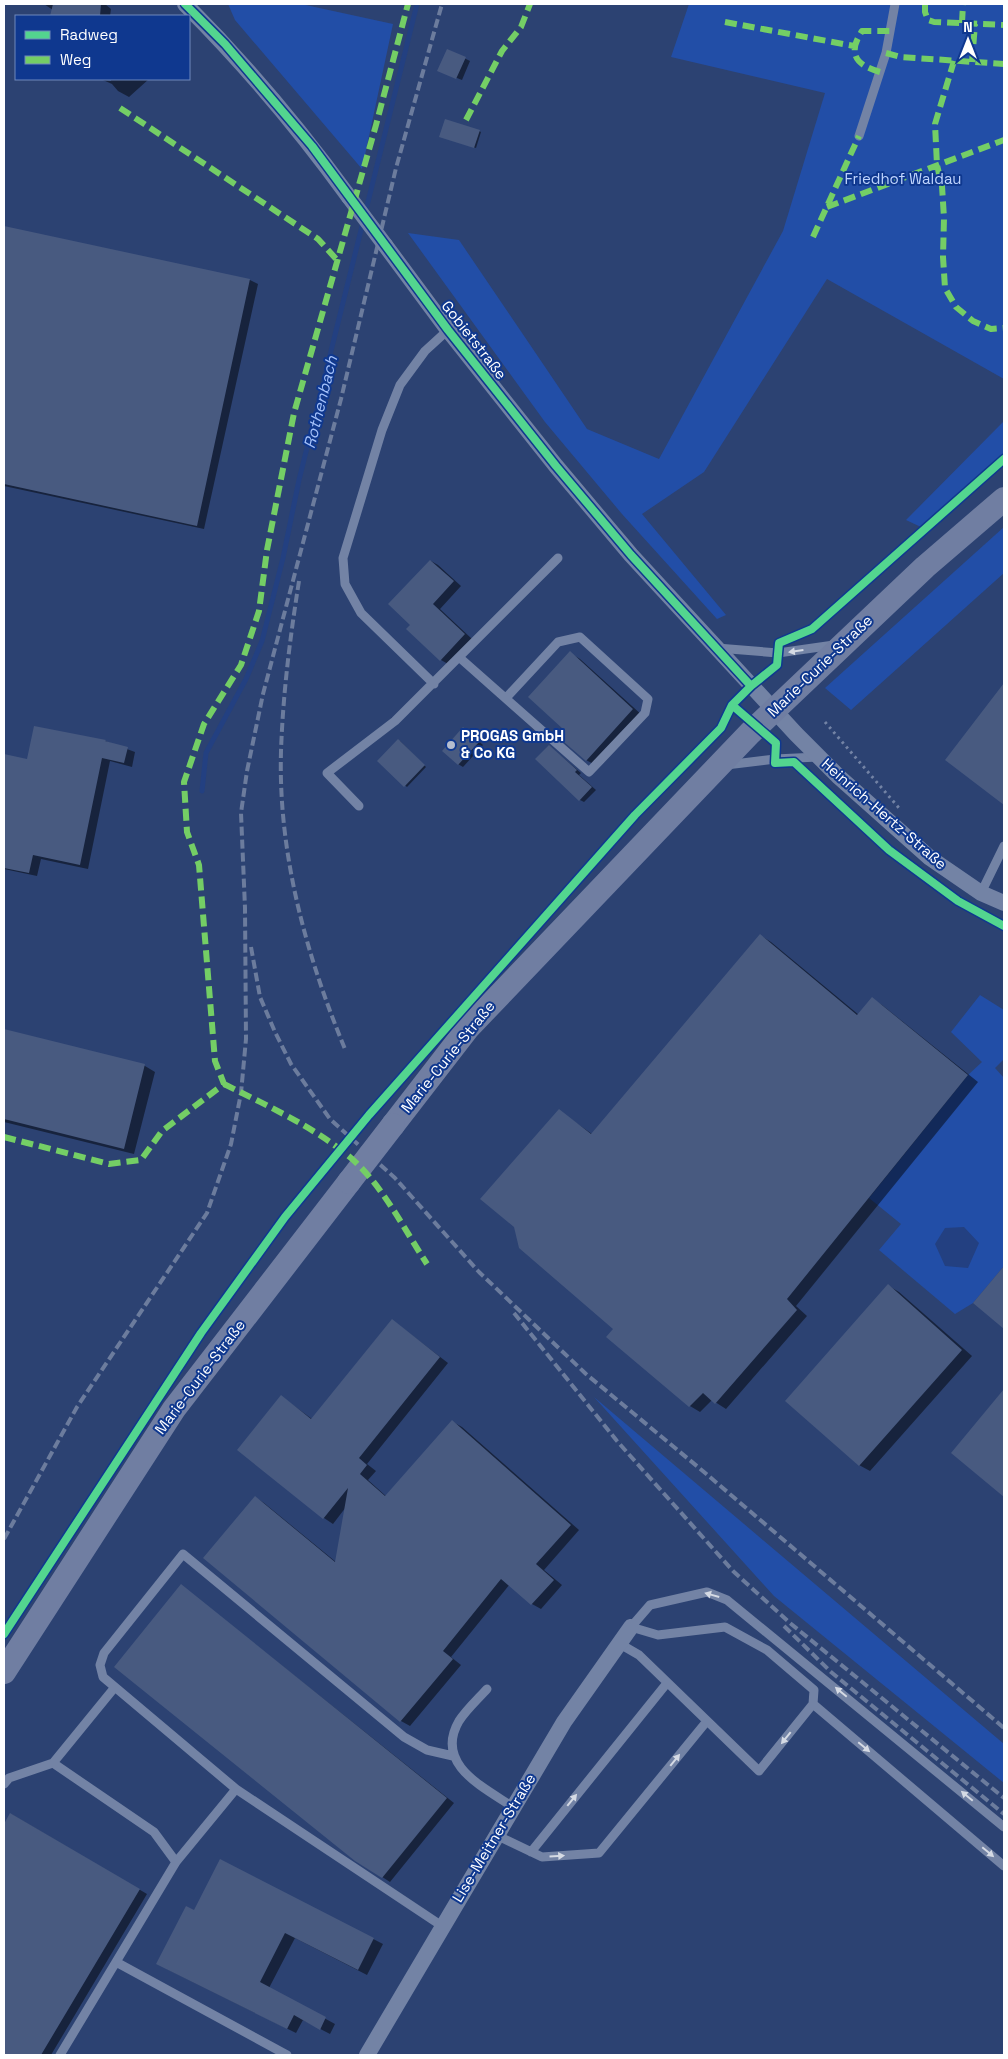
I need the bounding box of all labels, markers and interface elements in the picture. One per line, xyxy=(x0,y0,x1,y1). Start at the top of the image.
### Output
legend xyxy=(15,15,190,80)
north arrow xyxy=(943,15,993,65)
text: N xyxy=(963,18,973,36)
text: Radweg xyxy=(60,25,118,44)
text: Weg xyxy=(60,50,91,69)
park label: Friedhof Waldau xyxy=(844,169,962,188)
street label: Gobietstraße xyxy=(438,296,511,383)
water label: Rothenbach xyxy=(299,352,342,451)
street label: Marie-Curie-Straße xyxy=(763,610,876,721)
one-way arrow xyxy=(787,647,803,655)
place label: PROGAS GmbH & Co KG xyxy=(461,726,564,762)
marker: PROGAS GmbH & Co KG xyxy=(445,739,457,751)
street label: Heinrich-Hertz-Straße xyxy=(818,754,951,873)
street label: Marie-Curie-Straße xyxy=(397,997,499,1117)
street label: Marie-Curie-Straße xyxy=(150,1315,249,1438)
one-way arrow xyxy=(705,1591,720,1599)
one-way arrow xyxy=(835,1687,848,1698)
one-way arrow xyxy=(781,1731,792,1744)
one-way arrow xyxy=(857,1741,869,1753)
one-way arrow xyxy=(670,1753,681,1766)
street label: Lise-Meitner-Straße xyxy=(448,1770,540,1905)
one-way arrow xyxy=(960,1790,973,1801)
one-way arrow xyxy=(567,1794,578,1807)
one-way arrow xyxy=(981,1847,994,1858)
one-way arrow xyxy=(550,1852,566,1860)

